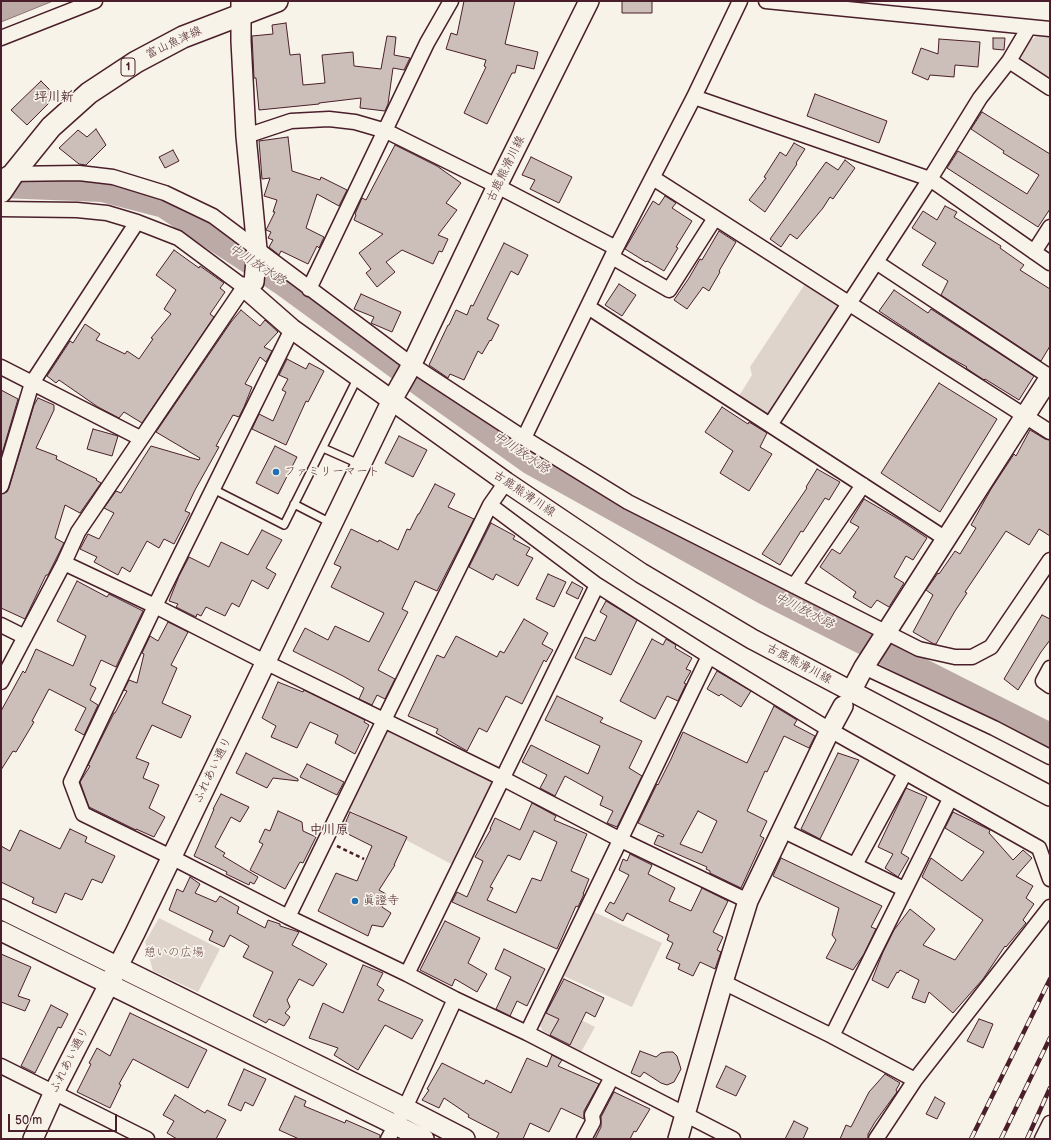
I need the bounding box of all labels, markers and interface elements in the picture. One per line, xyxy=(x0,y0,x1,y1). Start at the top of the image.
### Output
street label: 富山魚津線 xyxy=(144,24,204,62)
road number: 1 xyxy=(121,58,135,76)
district label: 坪川新 xyxy=(35,90,73,106)
street label: 古鹿熊滑川線 xyxy=(484,133,528,205)
water label: 中川放水路 xyxy=(225,241,289,289)
water label: 中川放水路 xyxy=(490,428,552,478)
place label: ファミリーマート xyxy=(284,465,380,479)
marker: ファミリーマート xyxy=(271,467,281,477)
street label: 古鹿熊滑川線 xyxy=(490,468,558,520)
water label: 中川放水路 xyxy=(772,589,836,633)
street label: 古鹿熊滑川線 xyxy=(764,641,834,687)
street label: ふれあい通り xyxy=(191,734,235,806)
district label: 中川原 xyxy=(310,823,348,839)
place label: 眞證寺 xyxy=(363,894,399,908)
marker: 眞證寺 xyxy=(350,896,360,906)
park label: 憩いの広場 xyxy=(144,946,204,960)
street label: ふれあい通り xyxy=(47,1025,93,1095)
scale bar xyxy=(10,1106,119,1132)
text: 50 m xyxy=(15,1113,42,1128)

